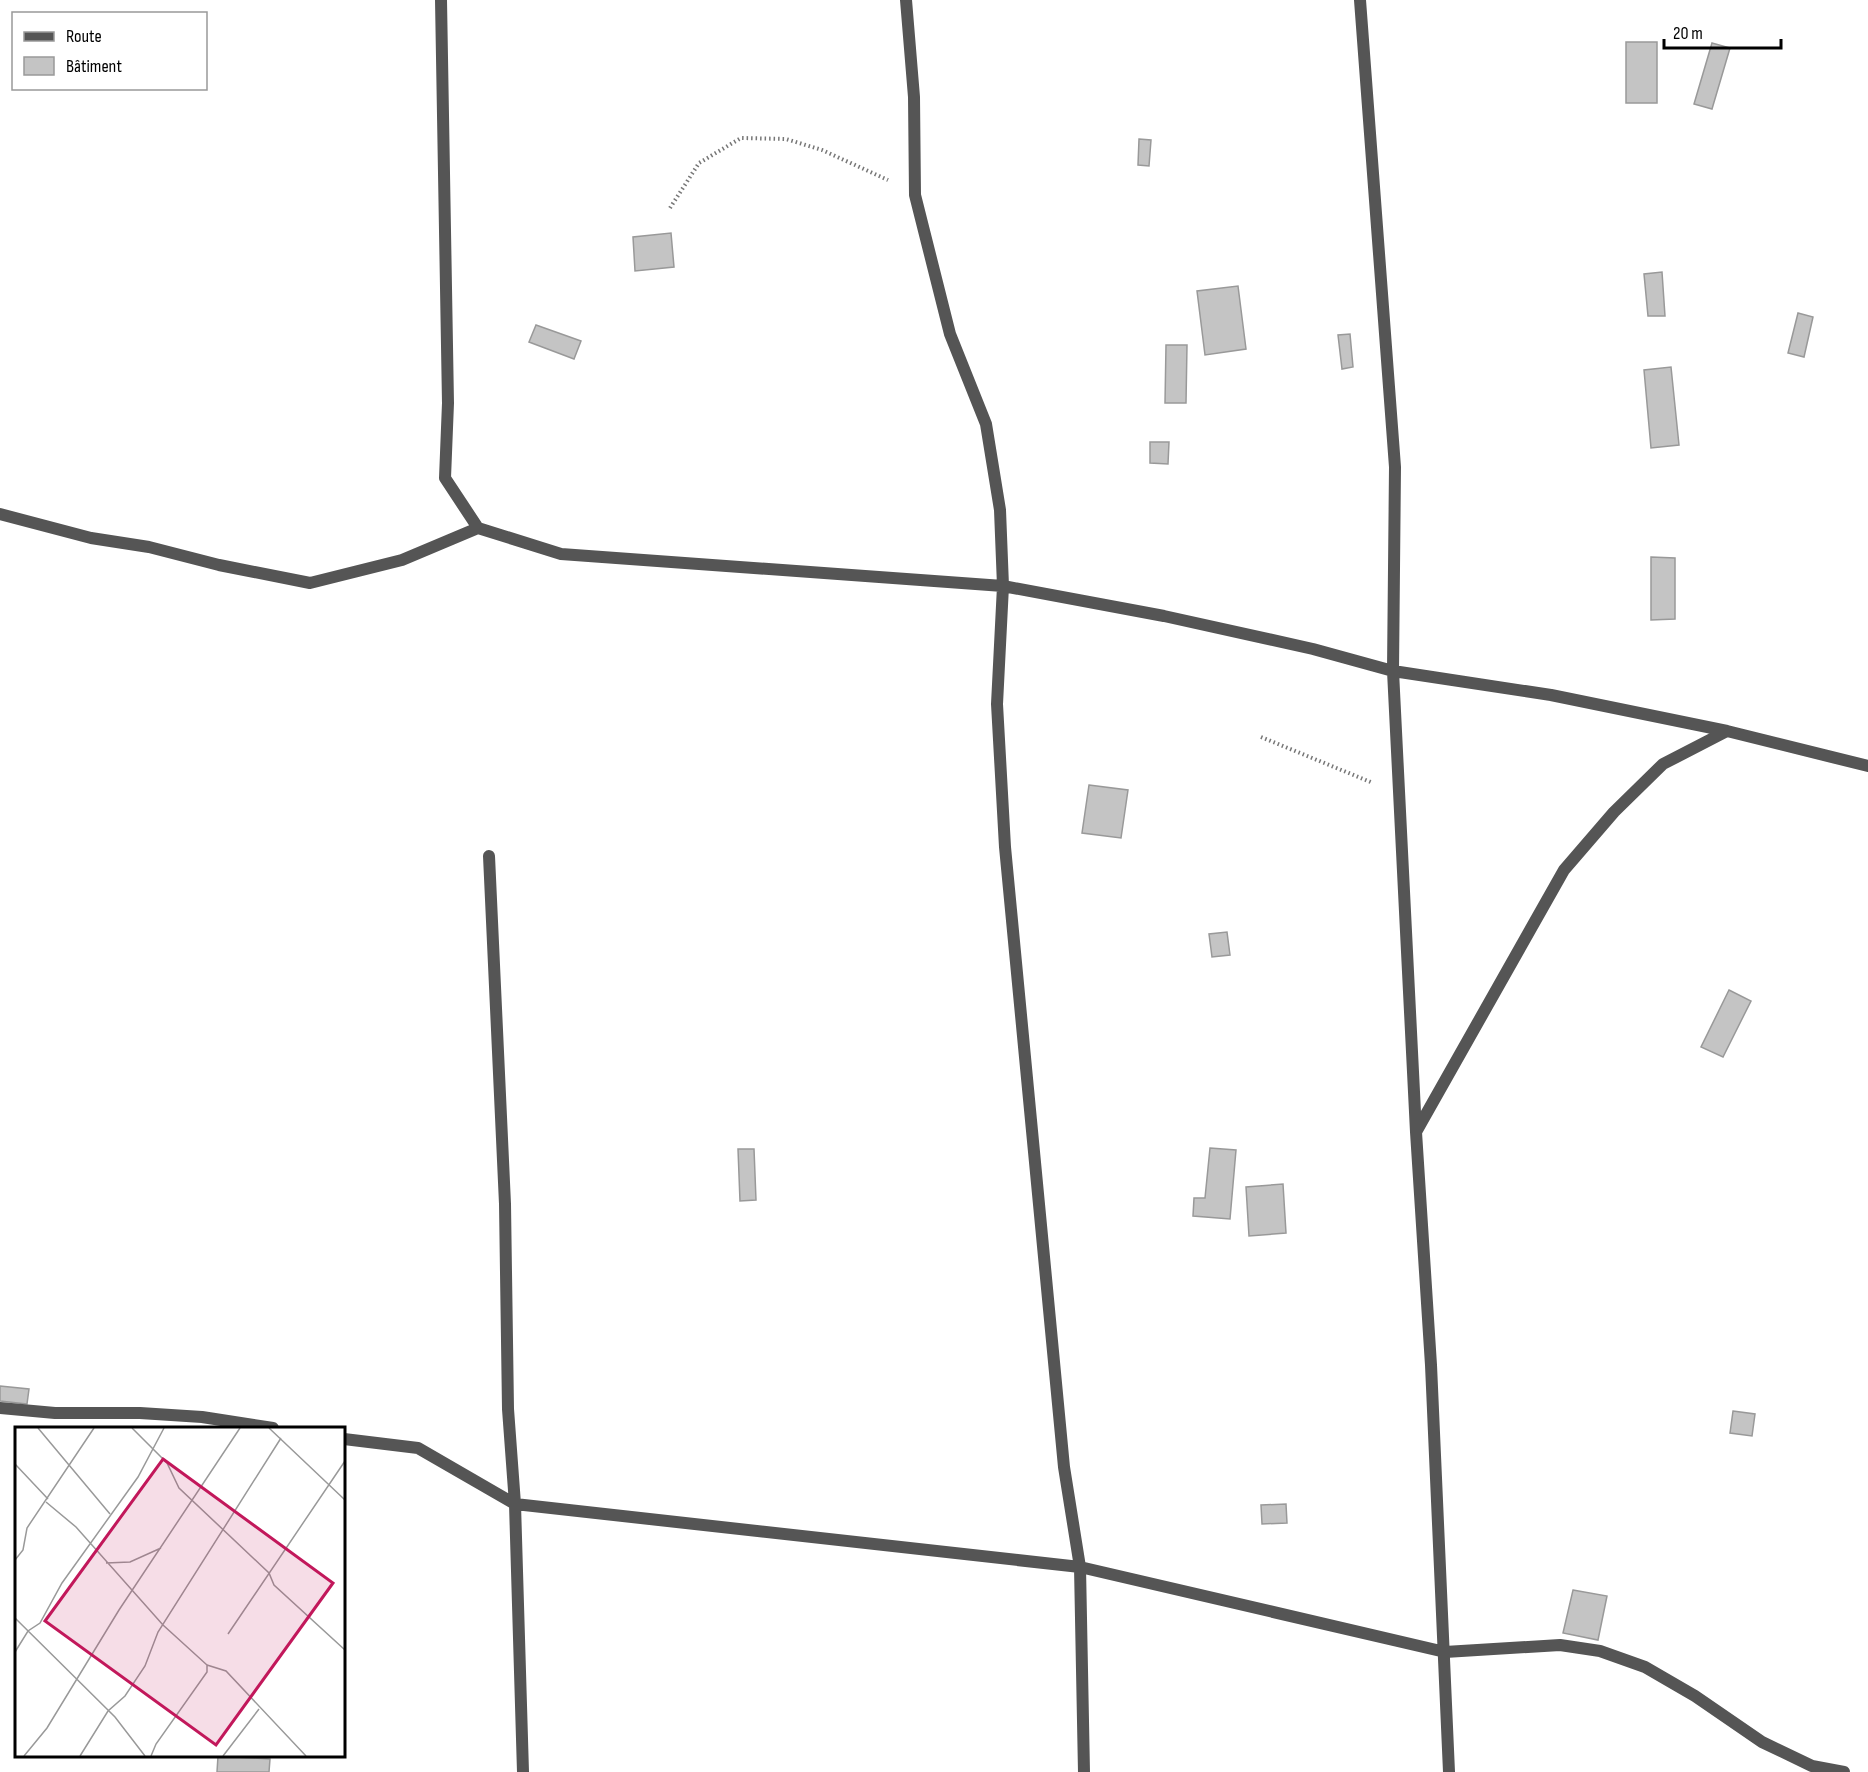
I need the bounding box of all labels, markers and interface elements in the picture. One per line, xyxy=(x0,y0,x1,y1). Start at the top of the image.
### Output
legend xyxy=(12,12,207,90)
scale bar xyxy=(1664,12,1781,50)
text: 20 m xyxy=(1673,23,1703,44)
text: Route xyxy=(66,26,102,47)
text: Bâtiment xyxy=(66,56,122,77)
inset map xyxy=(15,1427,345,1757)

